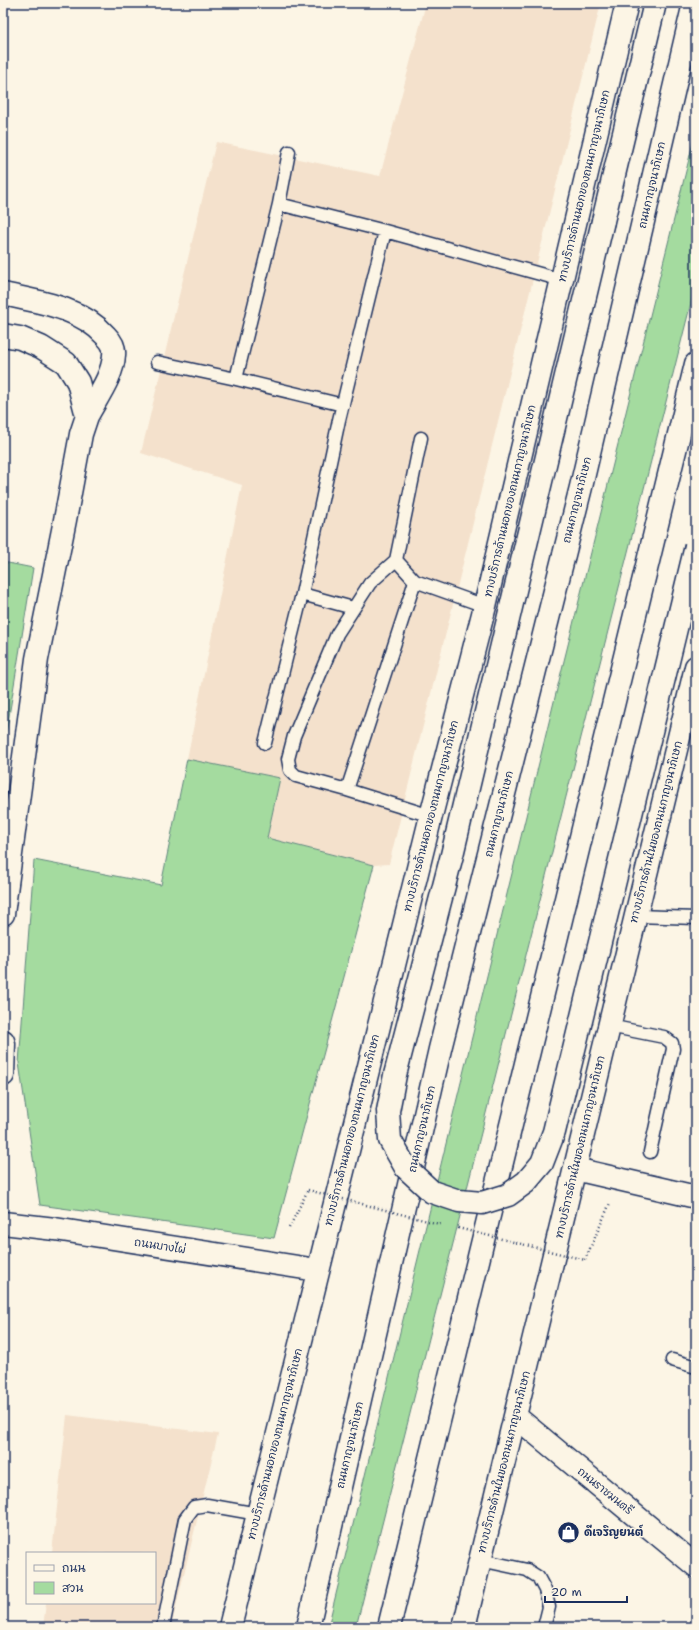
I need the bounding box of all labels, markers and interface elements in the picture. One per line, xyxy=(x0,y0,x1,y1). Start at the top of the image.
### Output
street label: ทางบริการด้านนอกของถนนกาญจนาภิเษก xyxy=(555,88,613,284)
street label: ถนนกาญจนาภิเษก xyxy=(635,140,669,230)
street label: ทางบริการด้านนอกของถนนกาญจนาภิเษก xyxy=(481,403,539,599)
street label: ถนนกาญจนาภิเษก xyxy=(559,455,595,545)
street label: ทางบริการด้านนอกของถนนกาญจนาภิเษก xyxy=(400,719,462,913)
street label: ทางบริการด้านในของถนนกาญจนาภิเษก xyxy=(625,739,686,925)
street label: ถนนกาญจนาภิเษก xyxy=(481,769,517,859)
street label: ทางบริการด้านนอกของถนนกาญจนาภิเษก xyxy=(321,1033,383,1227)
street label: ทางบริการด้านในของถนนกาญจนาภิเษก xyxy=(551,1054,608,1240)
street label: ถนนกาญจนาภิเษก xyxy=(405,1084,439,1174)
street label: ถนนบางไผ่ xyxy=(133,1234,187,1257)
street label: ทางบริการด้านนอกของถนนกาญจนาภิเษก xyxy=(244,1347,306,1541)
street label: ทางบริการด้านในของถนนกาญจนาภิเษก xyxy=(473,1369,534,1555)
street label: ถนนกาญจนาภิเษก xyxy=(333,1400,367,1490)
street label: ถนนราชมนตรี xyxy=(574,1464,636,1518)
shop icon: ดีเจริญยนต์ xyxy=(555,1519,581,1545)
place label: ดีเจริญยนต์ xyxy=(584,1524,643,1540)
legend xyxy=(26,1552,156,1604)
text: ถนน xyxy=(62,1560,86,1576)
scale bar xyxy=(545,1578,627,1604)
text: สวน xyxy=(62,1580,83,1596)
text: 20 m xyxy=(551,1584,582,1600)

